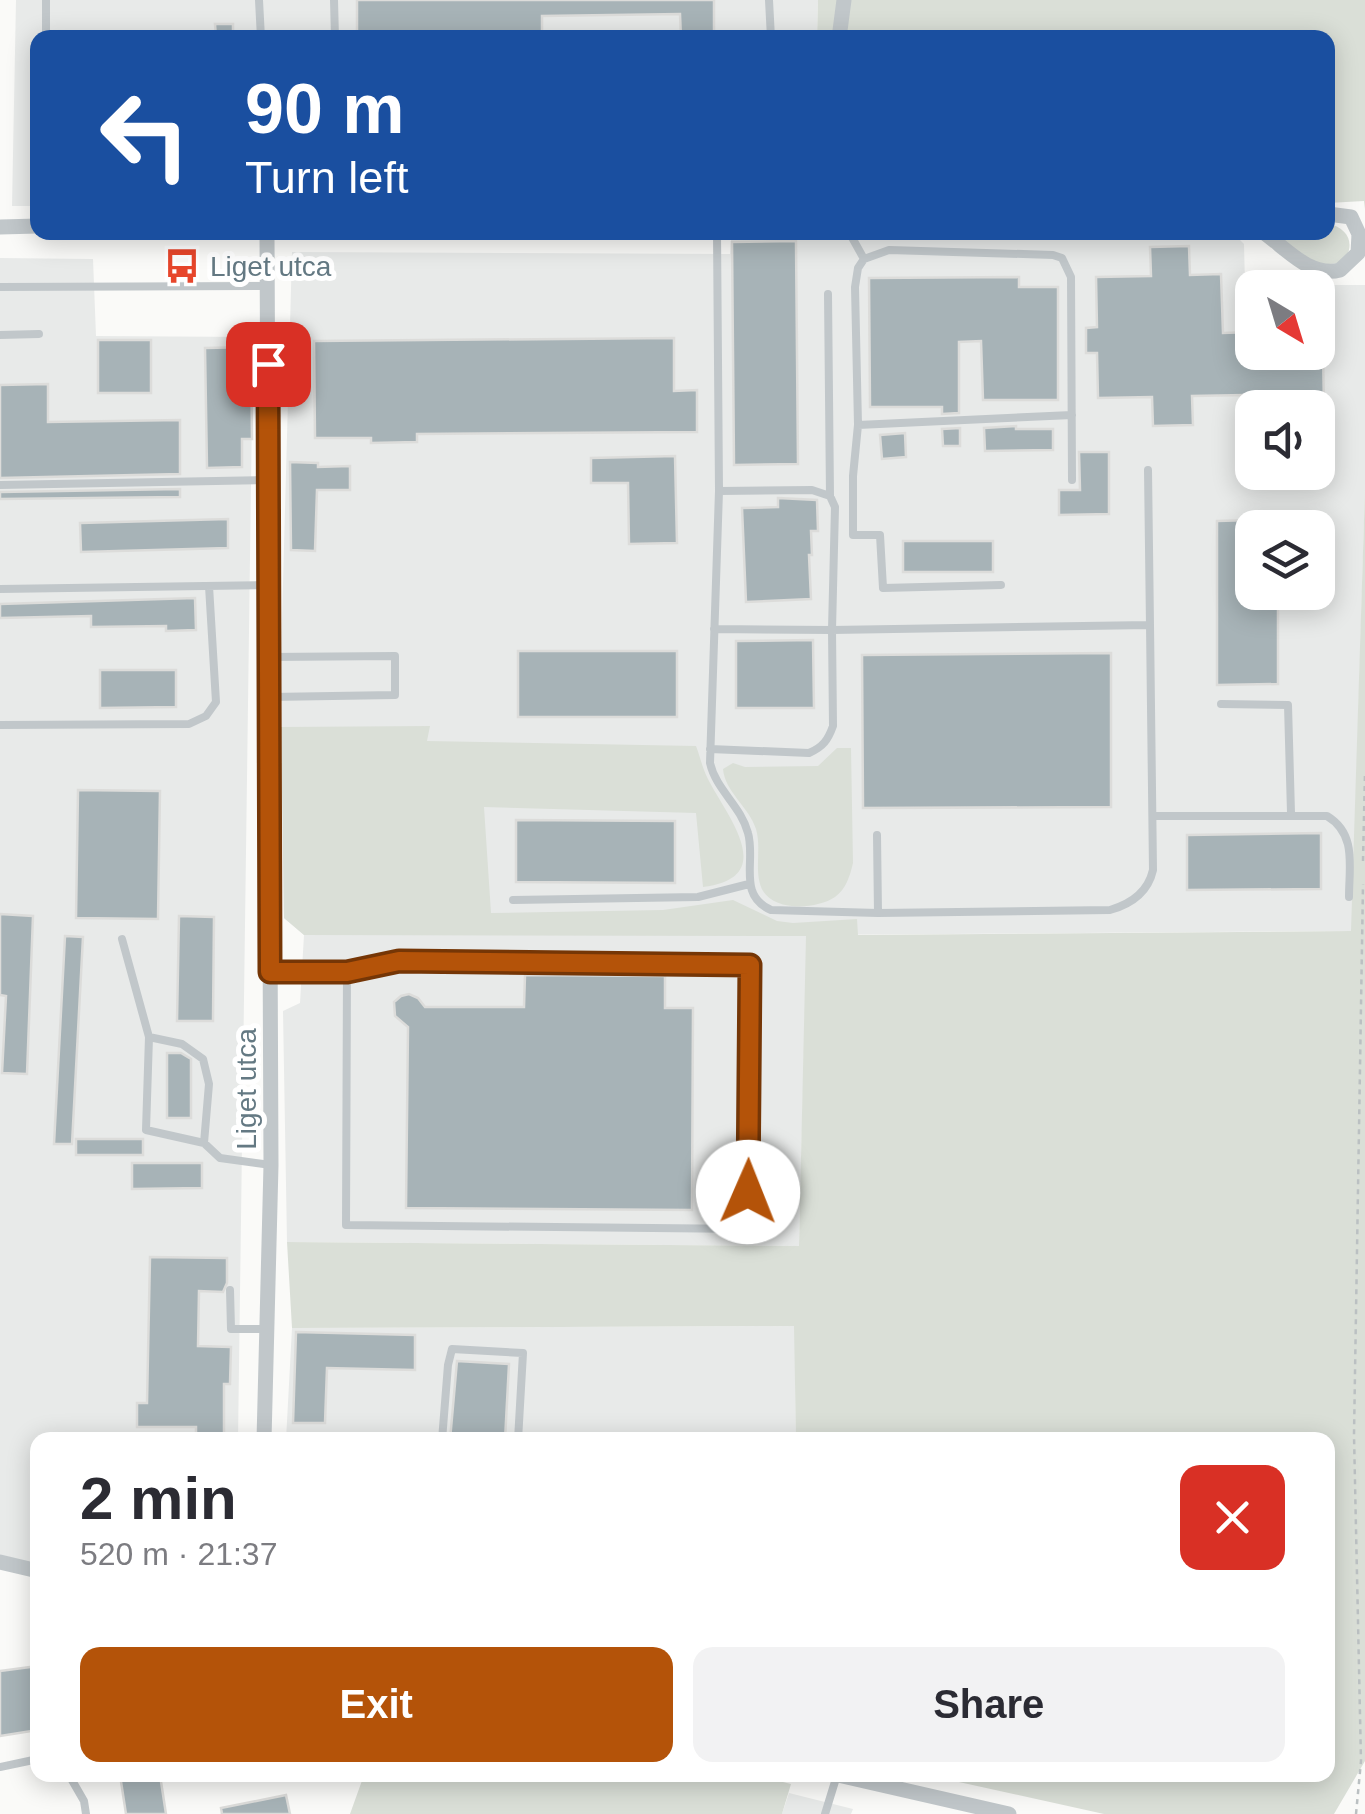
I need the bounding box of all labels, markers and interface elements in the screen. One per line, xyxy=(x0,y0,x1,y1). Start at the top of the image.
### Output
icon: left xyxy=(80,70,210,200)
text: 90 m xyxy=(245,70,405,148)
text: Turn left xyxy=(245,152,408,203)
bus stop icon: Liget utca xyxy=(163,247,201,285)
place label: Liget utca xyxy=(210,251,332,282)
north arrow xyxy=(1235,270,1335,370)
map controls xyxy=(1235,270,1335,610)
pin xyxy=(226,322,311,407)
icon: arrive xyxy=(241,337,296,392)
button: sound xyxy=(1235,390,1335,490)
button: layers xyxy=(1235,510,1335,610)
street label: Liget utca xyxy=(231,1028,262,1150)
position arrow xyxy=(696,1140,800,1244)
text: 2 min xyxy=(80,1465,237,1532)
button: close xyxy=(1180,1465,1285,1570)
text: 520 m · 21:37 xyxy=(80,1536,277,1572)
button: Exit xyxy=(80,1647,673,1762)
button: Share xyxy=(693,1647,1285,1762)

